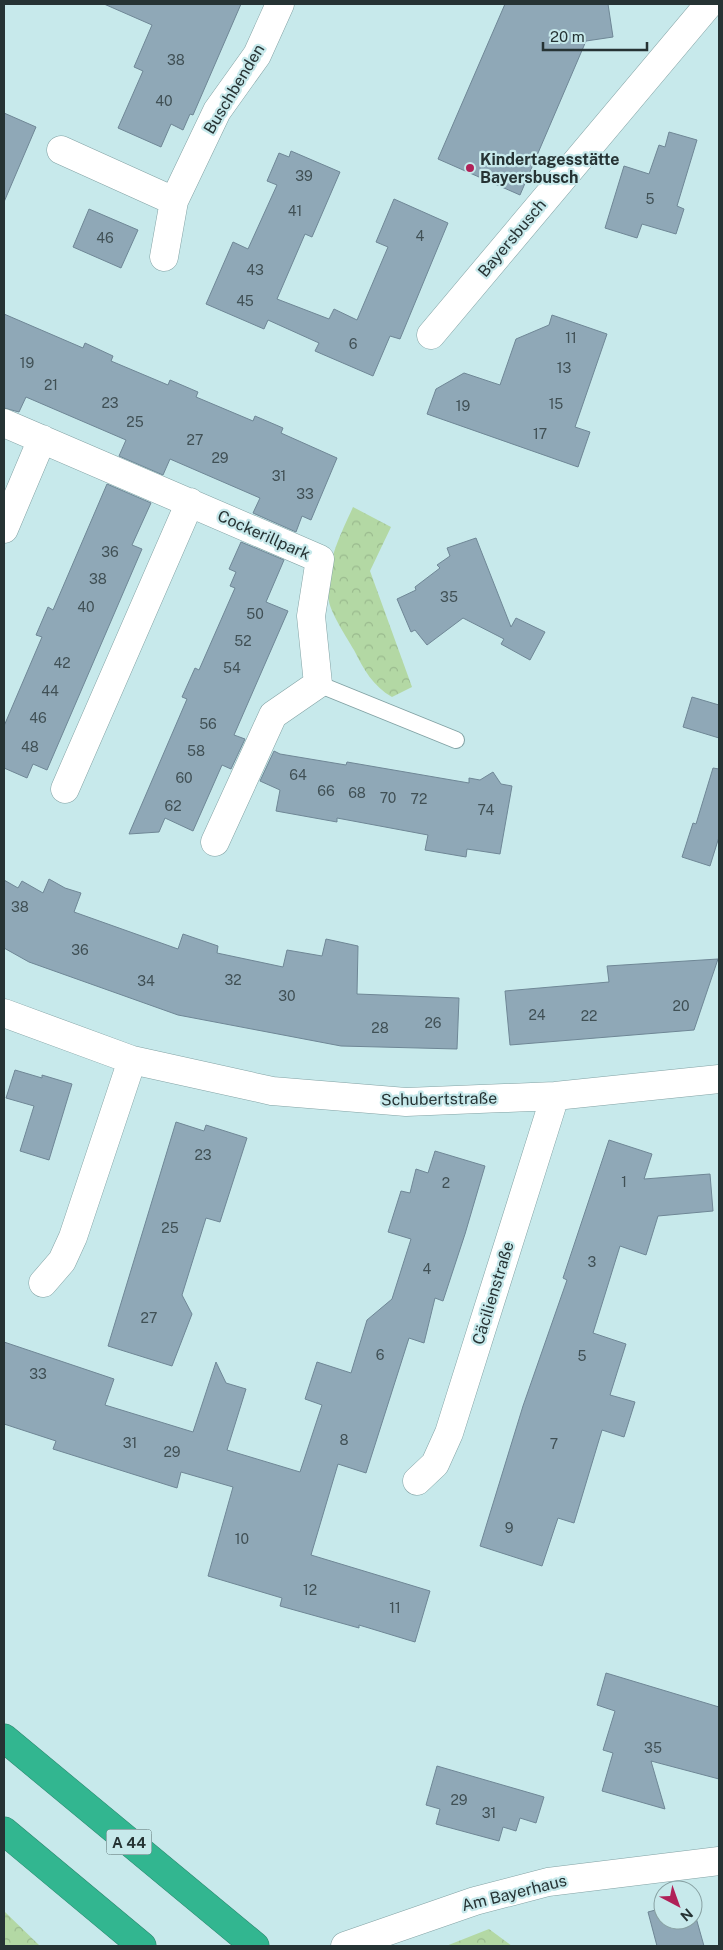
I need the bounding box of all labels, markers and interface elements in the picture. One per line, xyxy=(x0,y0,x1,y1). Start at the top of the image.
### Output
scale bar xyxy=(543,20,647,52)
text: 20 m xyxy=(550,28,585,45)
street label: Buschbenden xyxy=(200,41,268,137)
house number: 38 xyxy=(167,52,185,68)
house number: 40 xyxy=(155,93,173,109)
place label: Kindertagesstätte Bayersbusch xyxy=(480,150,619,187)
marker: Kindertagesstätte Bayersbusch xyxy=(464,162,476,174)
house number: 39 xyxy=(295,168,313,184)
house number: 5 xyxy=(646,191,655,207)
street label: Bayersbusch xyxy=(474,195,550,281)
house number: 41 xyxy=(288,203,302,219)
house number: 4 xyxy=(416,228,425,244)
house number: 46 xyxy=(96,230,114,246)
house number: 43 xyxy=(246,262,264,278)
house number: 45 xyxy=(236,293,254,309)
house number: 11 xyxy=(565,330,577,346)
house number: 6 xyxy=(349,336,358,352)
house number: 19 xyxy=(20,355,34,371)
house number: 13 xyxy=(557,360,571,376)
house number: 21 xyxy=(44,377,58,393)
house number: 23 xyxy=(101,395,119,411)
house number: 15 xyxy=(549,396,563,412)
house number: 19 xyxy=(456,398,470,414)
house number: 25 xyxy=(126,414,144,430)
house number: 17 xyxy=(533,426,547,442)
house number: 27 xyxy=(187,432,203,448)
house number: 29 xyxy=(211,450,229,466)
house number: 31 xyxy=(272,468,286,484)
house number: 33 xyxy=(296,486,314,502)
street label: Cockerillpark xyxy=(215,506,313,564)
house number: 36 xyxy=(101,544,119,560)
house number: 38 xyxy=(89,571,107,587)
house number: 35 xyxy=(440,589,458,605)
house number: 40 xyxy=(77,599,95,615)
house number: 50 xyxy=(246,606,264,622)
house number: 52 xyxy=(234,633,252,649)
house number: 42 xyxy=(53,655,71,671)
house number: 54 xyxy=(223,660,241,676)
house number: 44 xyxy=(41,683,59,699)
house number: 46 xyxy=(29,710,47,726)
house number: 56 xyxy=(199,716,217,732)
house number: 48 xyxy=(21,739,39,755)
house number: 58 xyxy=(187,743,205,759)
house number: 64 xyxy=(289,767,307,783)
house number: 60 xyxy=(175,770,193,786)
house number: 66 xyxy=(317,783,335,799)
house number: 68 xyxy=(348,785,366,801)
house number: 70 xyxy=(380,790,396,806)
house number: 72 xyxy=(411,791,427,807)
house number: 62 xyxy=(164,798,182,814)
house number: 74 xyxy=(478,802,495,818)
house number: 38 xyxy=(11,899,29,915)
house number: 36 xyxy=(71,942,89,958)
house number: 32 xyxy=(224,972,242,988)
house number: 34 xyxy=(137,973,155,989)
house number: 30 xyxy=(278,988,296,1004)
house number: 20 xyxy=(673,998,689,1014)
house number: 24 xyxy=(528,1007,546,1023)
house number: 22 xyxy=(581,1008,597,1024)
house number: 26 xyxy=(424,1015,442,1031)
house number: 28 xyxy=(371,1020,389,1036)
street label: Schubertstraße xyxy=(381,1088,497,1110)
house number: 23 xyxy=(194,1147,212,1163)
house number: 1 xyxy=(621,1174,627,1190)
house number: 2 xyxy=(442,1175,450,1191)
house number: 25 xyxy=(161,1220,179,1236)
street label: Cäcilienstraße xyxy=(468,1239,518,1347)
house number: 3 xyxy=(588,1254,597,1270)
house number: 4 xyxy=(423,1261,432,1277)
house number: 27 xyxy=(141,1310,157,1326)
house number: 6 xyxy=(376,1347,385,1363)
house number: 5 xyxy=(578,1348,587,1364)
house number: 33 xyxy=(29,1366,47,1382)
house number: 8 xyxy=(339,1432,349,1448)
house number: 31 xyxy=(123,1435,137,1451)
house number: 7 xyxy=(550,1436,558,1452)
house number: 29 xyxy=(163,1444,181,1460)
house number: 9 xyxy=(505,1520,514,1536)
house number: 10 xyxy=(235,1531,249,1547)
house number: 12 xyxy=(303,1582,317,1598)
house number: 11 xyxy=(389,1600,401,1616)
house number: 35 xyxy=(644,1740,662,1756)
house number: 29 xyxy=(450,1792,468,1808)
house number: 31 xyxy=(482,1805,496,1821)
road number: A 44 xyxy=(106,1830,152,1854)
street label: Am Bayerhaus xyxy=(460,1871,568,1915)
north arrow xyxy=(653,1880,703,1930)
text: N xyxy=(677,1905,696,1924)

